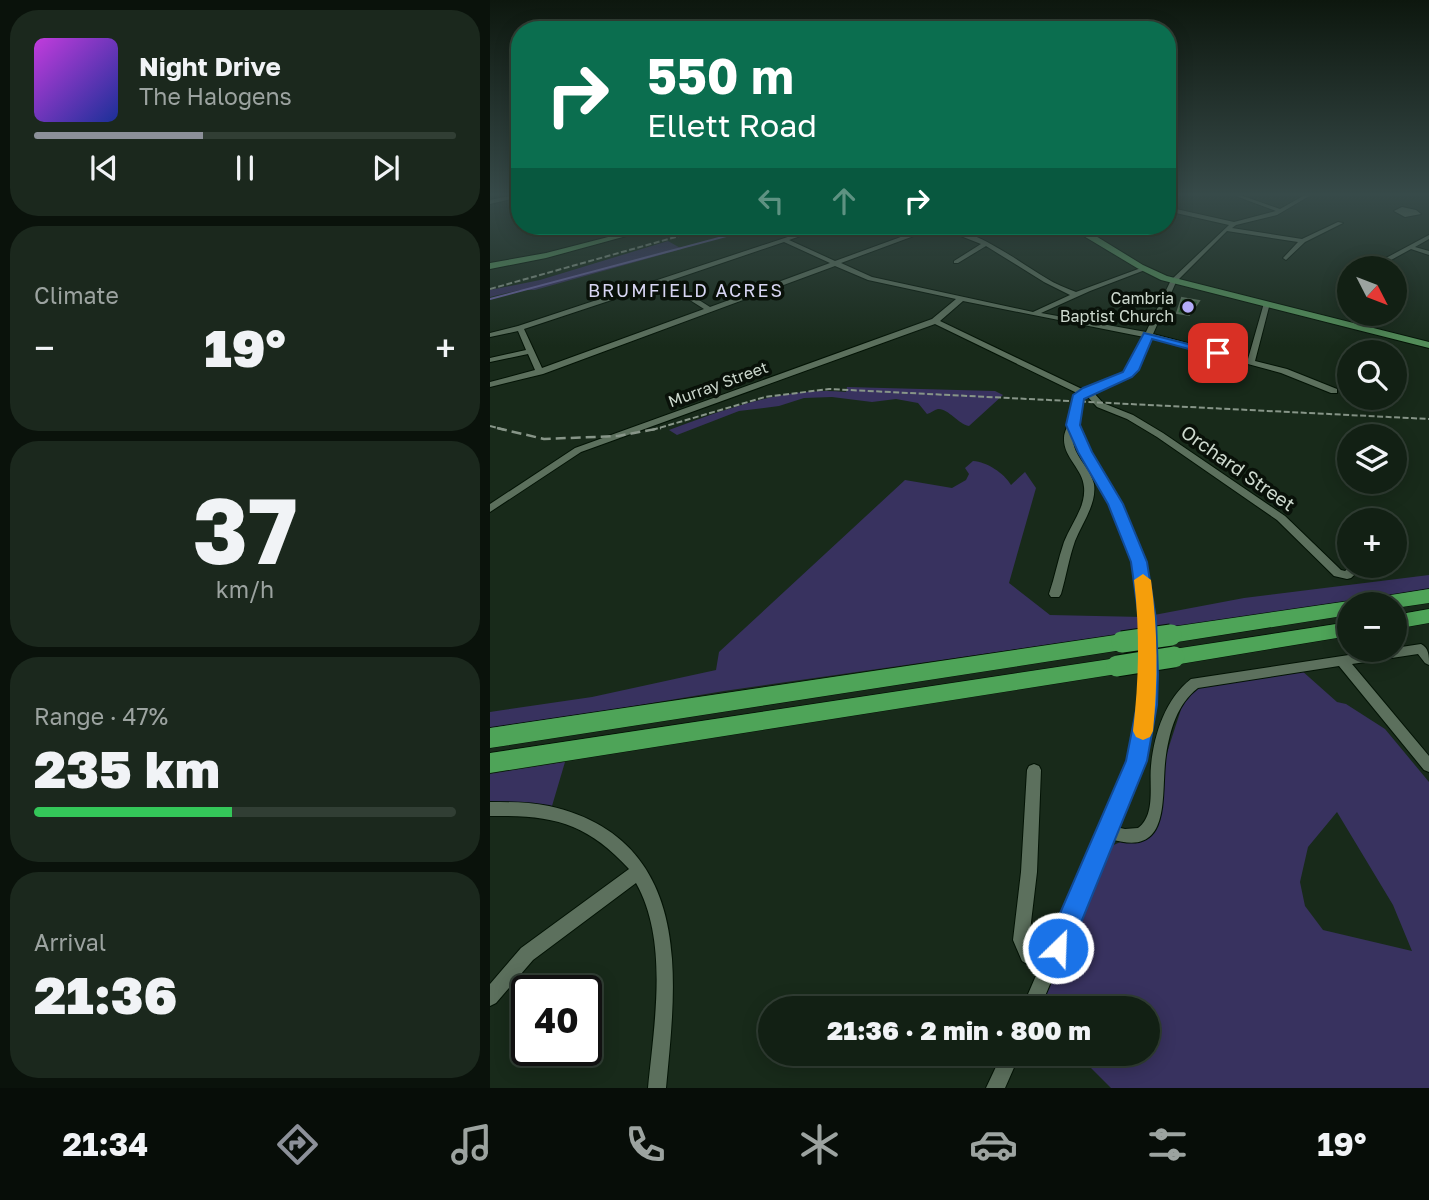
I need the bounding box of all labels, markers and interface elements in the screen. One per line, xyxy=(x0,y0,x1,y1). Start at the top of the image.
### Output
text: 550 m xyxy=(647,46,794,105)
icon: right xyxy=(532,49,623,140)
text: Night Drive xyxy=(139,51,281,82)
text: The Halogens xyxy=(139,82,292,110)
text: Ellett Road xyxy=(647,106,817,144)
icon: previous xyxy=(85,149,123,187)
icon: pause xyxy=(226,149,264,187)
icon: next xyxy=(367,149,405,187)
icon: left xyxy=(752,182,790,220)
icon: ahead xyxy=(825,182,863,220)
icon: right xyxy=(898,182,936,220)
north arrow xyxy=(1337,256,1407,326)
map controls xyxy=(1337,256,1407,662)
district label: BRUMFIELD ACRES xyxy=(588,279,784,301)
text: Climate xyxy=(34,281,119,309)
place label: Cambria Baptist Church xyxy=(1060,288,1174,326)
marker: Cambria Baptist Church xyxy=(1180,299,1196,315)
text: 19° xyxy=(204,316,286,378)
pin xyxy=(1188,323,1248,383)
text: − xyxy=(34,325,55,370)
text: + xyxy=(435,325,456,370)
icon: arrive xyxy=(1199,334,1237,372)
button: search xyxy=(1337,340,1407,410)
street label: Murray Street xyxy=(665,357,771,411)
street label: Orchard Street xyxy=(1177,420,1300,515)
button: layers xyxy=(1337,424,1407,494)
text: 37 xyxy=(192,475,298,584)
button: + xyxy=(1337,508,1407,578)
text: km/h xyxy=(216,575,274,603)
button: − xyxy=(1337,592,1407,662)
text: Range · 47% xyxy=(34,702,168,730)
text: 235 km xyxy=(34,737,220,799)
position arrow xyxy=(1021,911,1095,985)
text: Arrival xyxy=(34,928,106,956)
text: 21:36 xyxy=(34,963,177,1025)
speed limit sign: 40 xyxy=(511,975,602,1066)
text: 21:36 · 2 min · 800 m xyxy=(827,1015,1091,1046)
icon: directions xyxy=(273,1120,322,1169)
icon: music xyxy=(447,1120,496,1169)
icon: phone xyxy=(621,1120,670,1169)
icon: climate xyxy=(795,1120,844,1169)
icon: car xyxy=(969,1120,1018,1169)
icon: filters xyxy=(1143,1120,1192,1169)
text: 21:34 xyxy=(62,1125,148,1163)
text: 19° xyxy=(1317,1125,1366,1163)

